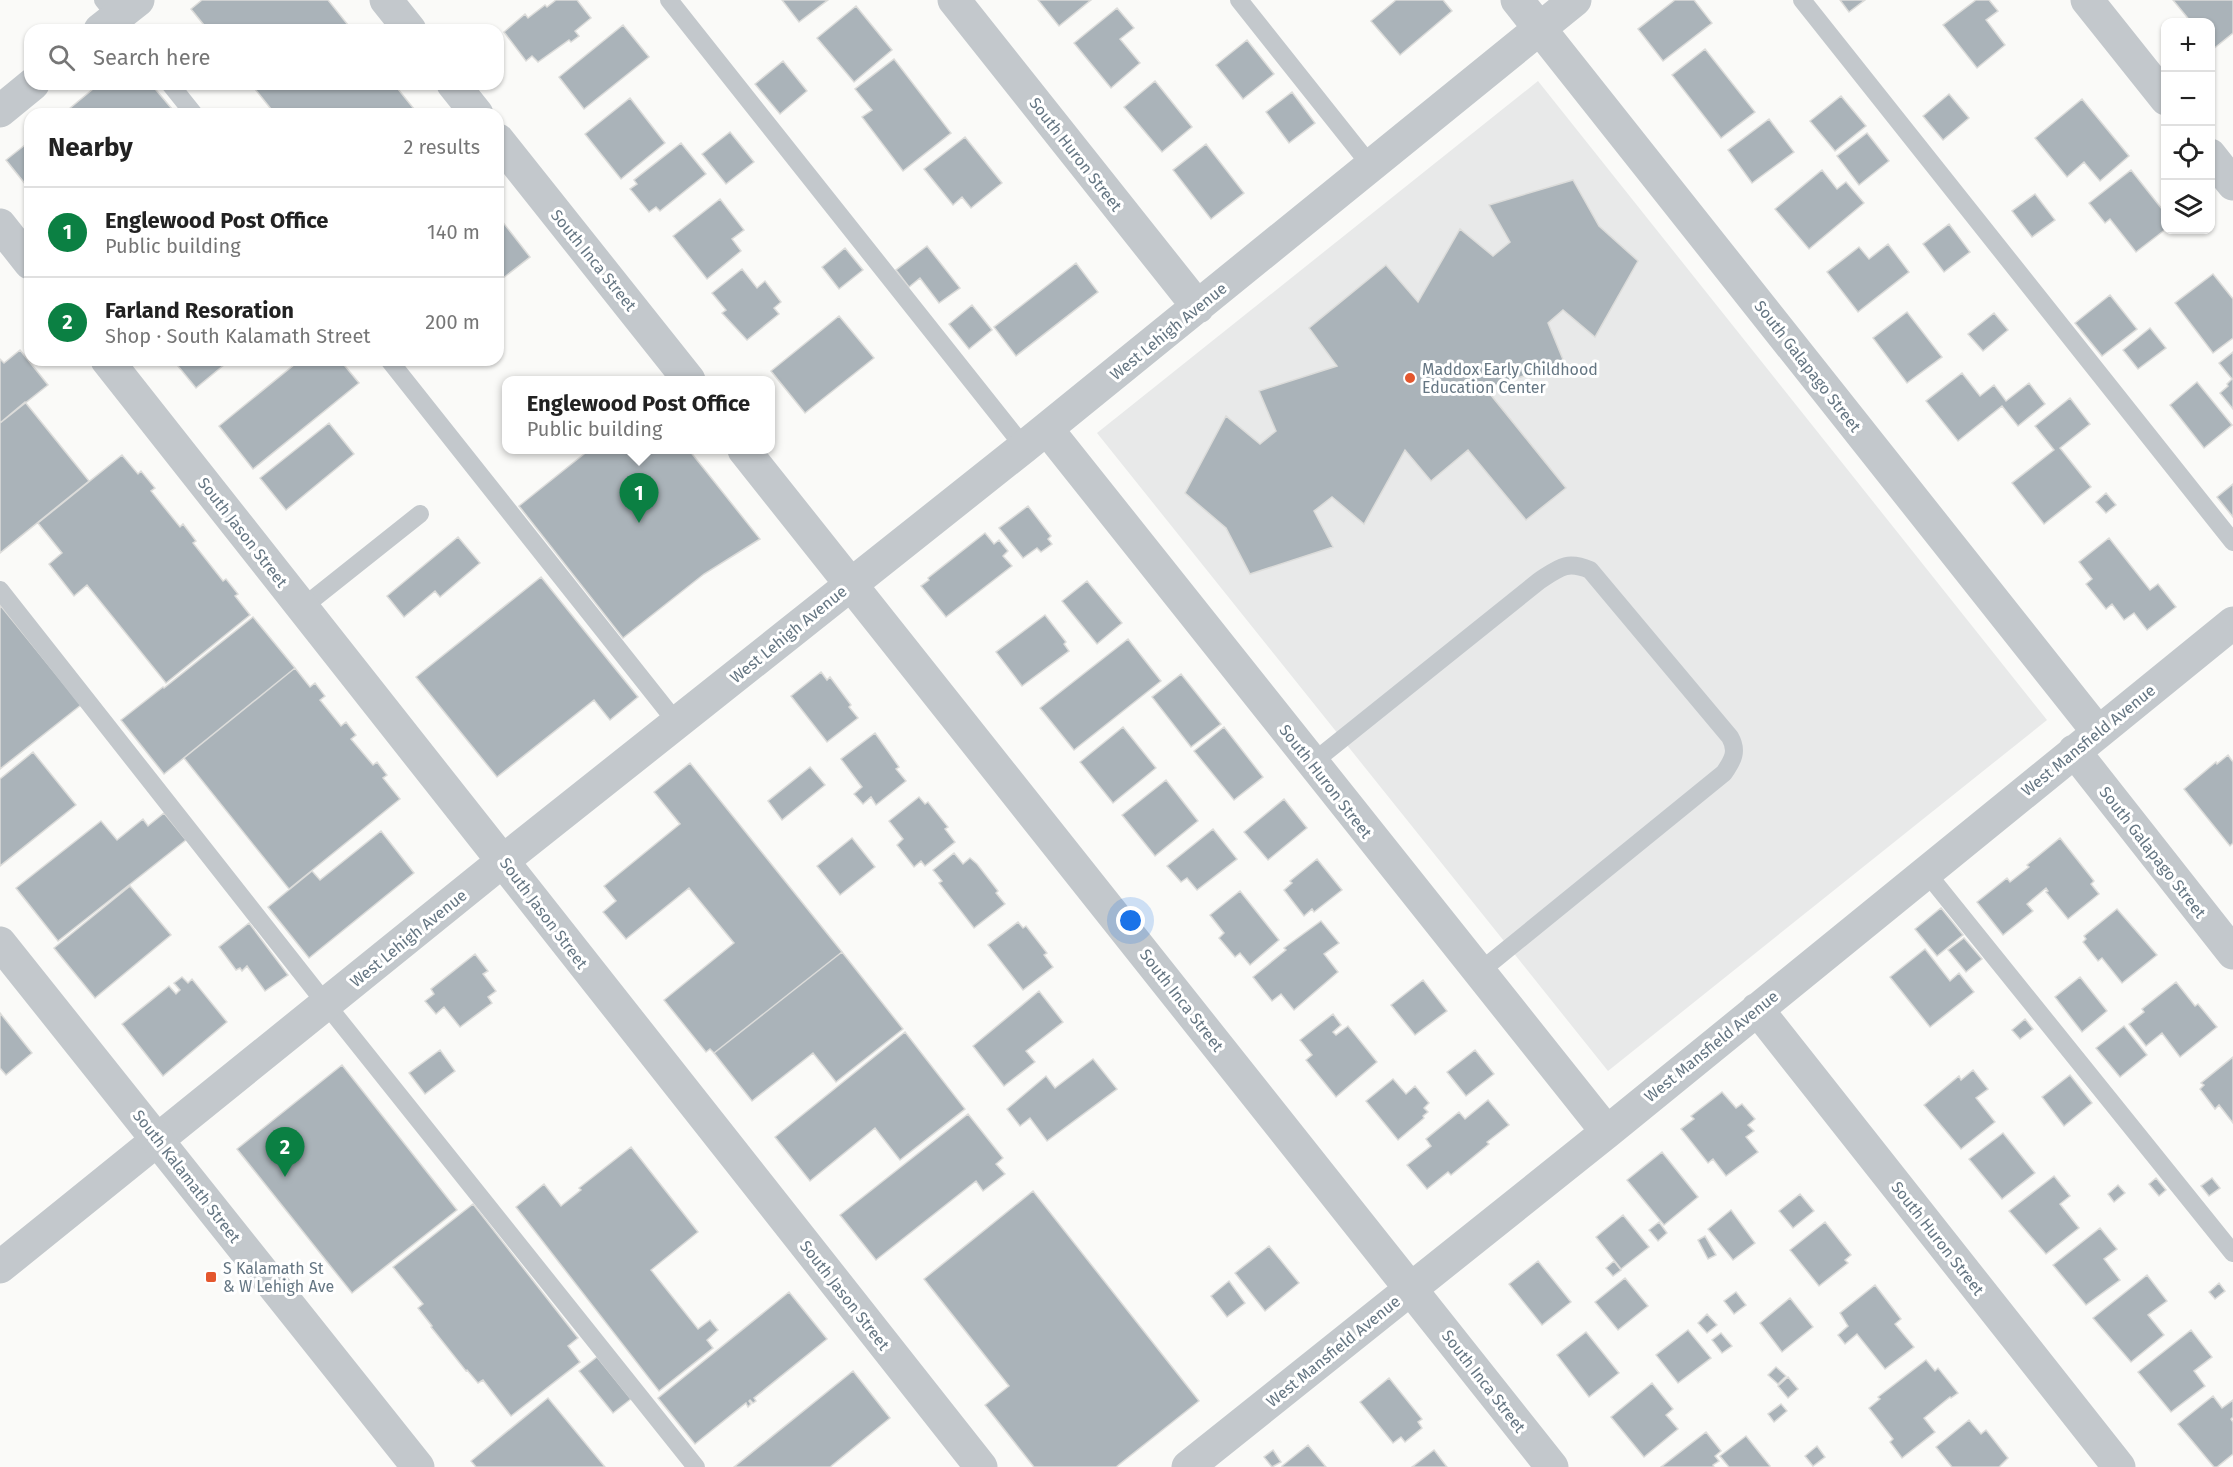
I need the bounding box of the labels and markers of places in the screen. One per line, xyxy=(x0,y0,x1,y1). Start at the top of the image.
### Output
place label: Maddox Early Childhood Education Center xyxy=(1422,360,1598,397)
marker: Maddox Early Childhood Education Center xyxy=(1403,371,1417,385)
pin: 1 xyxy=(620,474,658,523)
pin: 2 xyxy=(266,1128,304,1177)
place label: S Kalamath St & W Lehigh Ave xyxy=(223,1259,334,1296)
marker: S Kalamath St & W Lehigh Ave xyxy=(204,1270,218,1284)

